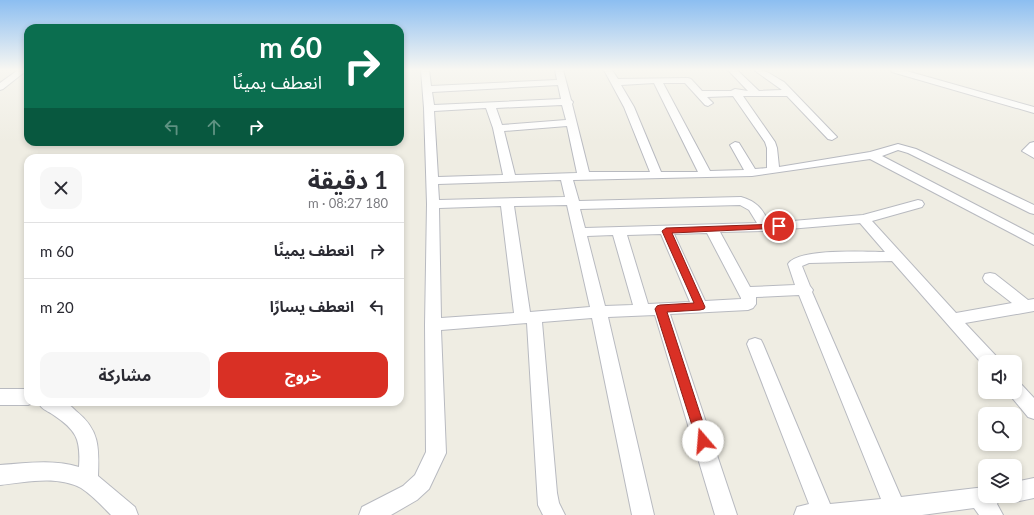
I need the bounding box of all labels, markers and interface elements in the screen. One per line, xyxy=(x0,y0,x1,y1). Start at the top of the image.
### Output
text: 60 m xyxy=(259,30,322,64)
icon: right xyxy=(336,40,388,92)
text: انعطف يمينًا xyxy=(232,71,322,93)
icon: left xyxy=(161,116,183,138)
icon: ahead xyxy=(203,116,225,138)
icon: right xyxy=(245,116,267,138)
text: 1 دقيقة xyxy=(308,165,388,194)
button: close xyxy=(40,167,82,209)
text: 180 m · 08:27 xyxy=(308,195,388,211)
pin xyxy=(762,209,796,243)
icon: arrive xyxy=(768,215,790,237)
icon: right xyxy=(366,240,388,262)
text: انعطف يمينًا xyxy=(274,241,354,259)
text: 60 m xyxy=(40,242,74,260)
icon: left xyxy=(366,296,388,318)
text: انعطف يسارًا xyxy=(270,297,354,315)
text: 20 m xyxy=(40,298,74,316)
button: مشاركة xyxy=(40,352,210,398)
button: خروج xyxy=(218,352,388,398)
map controls xyxy=(978,355,1022,503)
button: sound xyxy=(978,355,1022,399)
button: search xyxy=(978,407,1022,451)
position arrow xyxy=(682,420,724,462)
button: layers xyxy=(978,459,1022,503)

